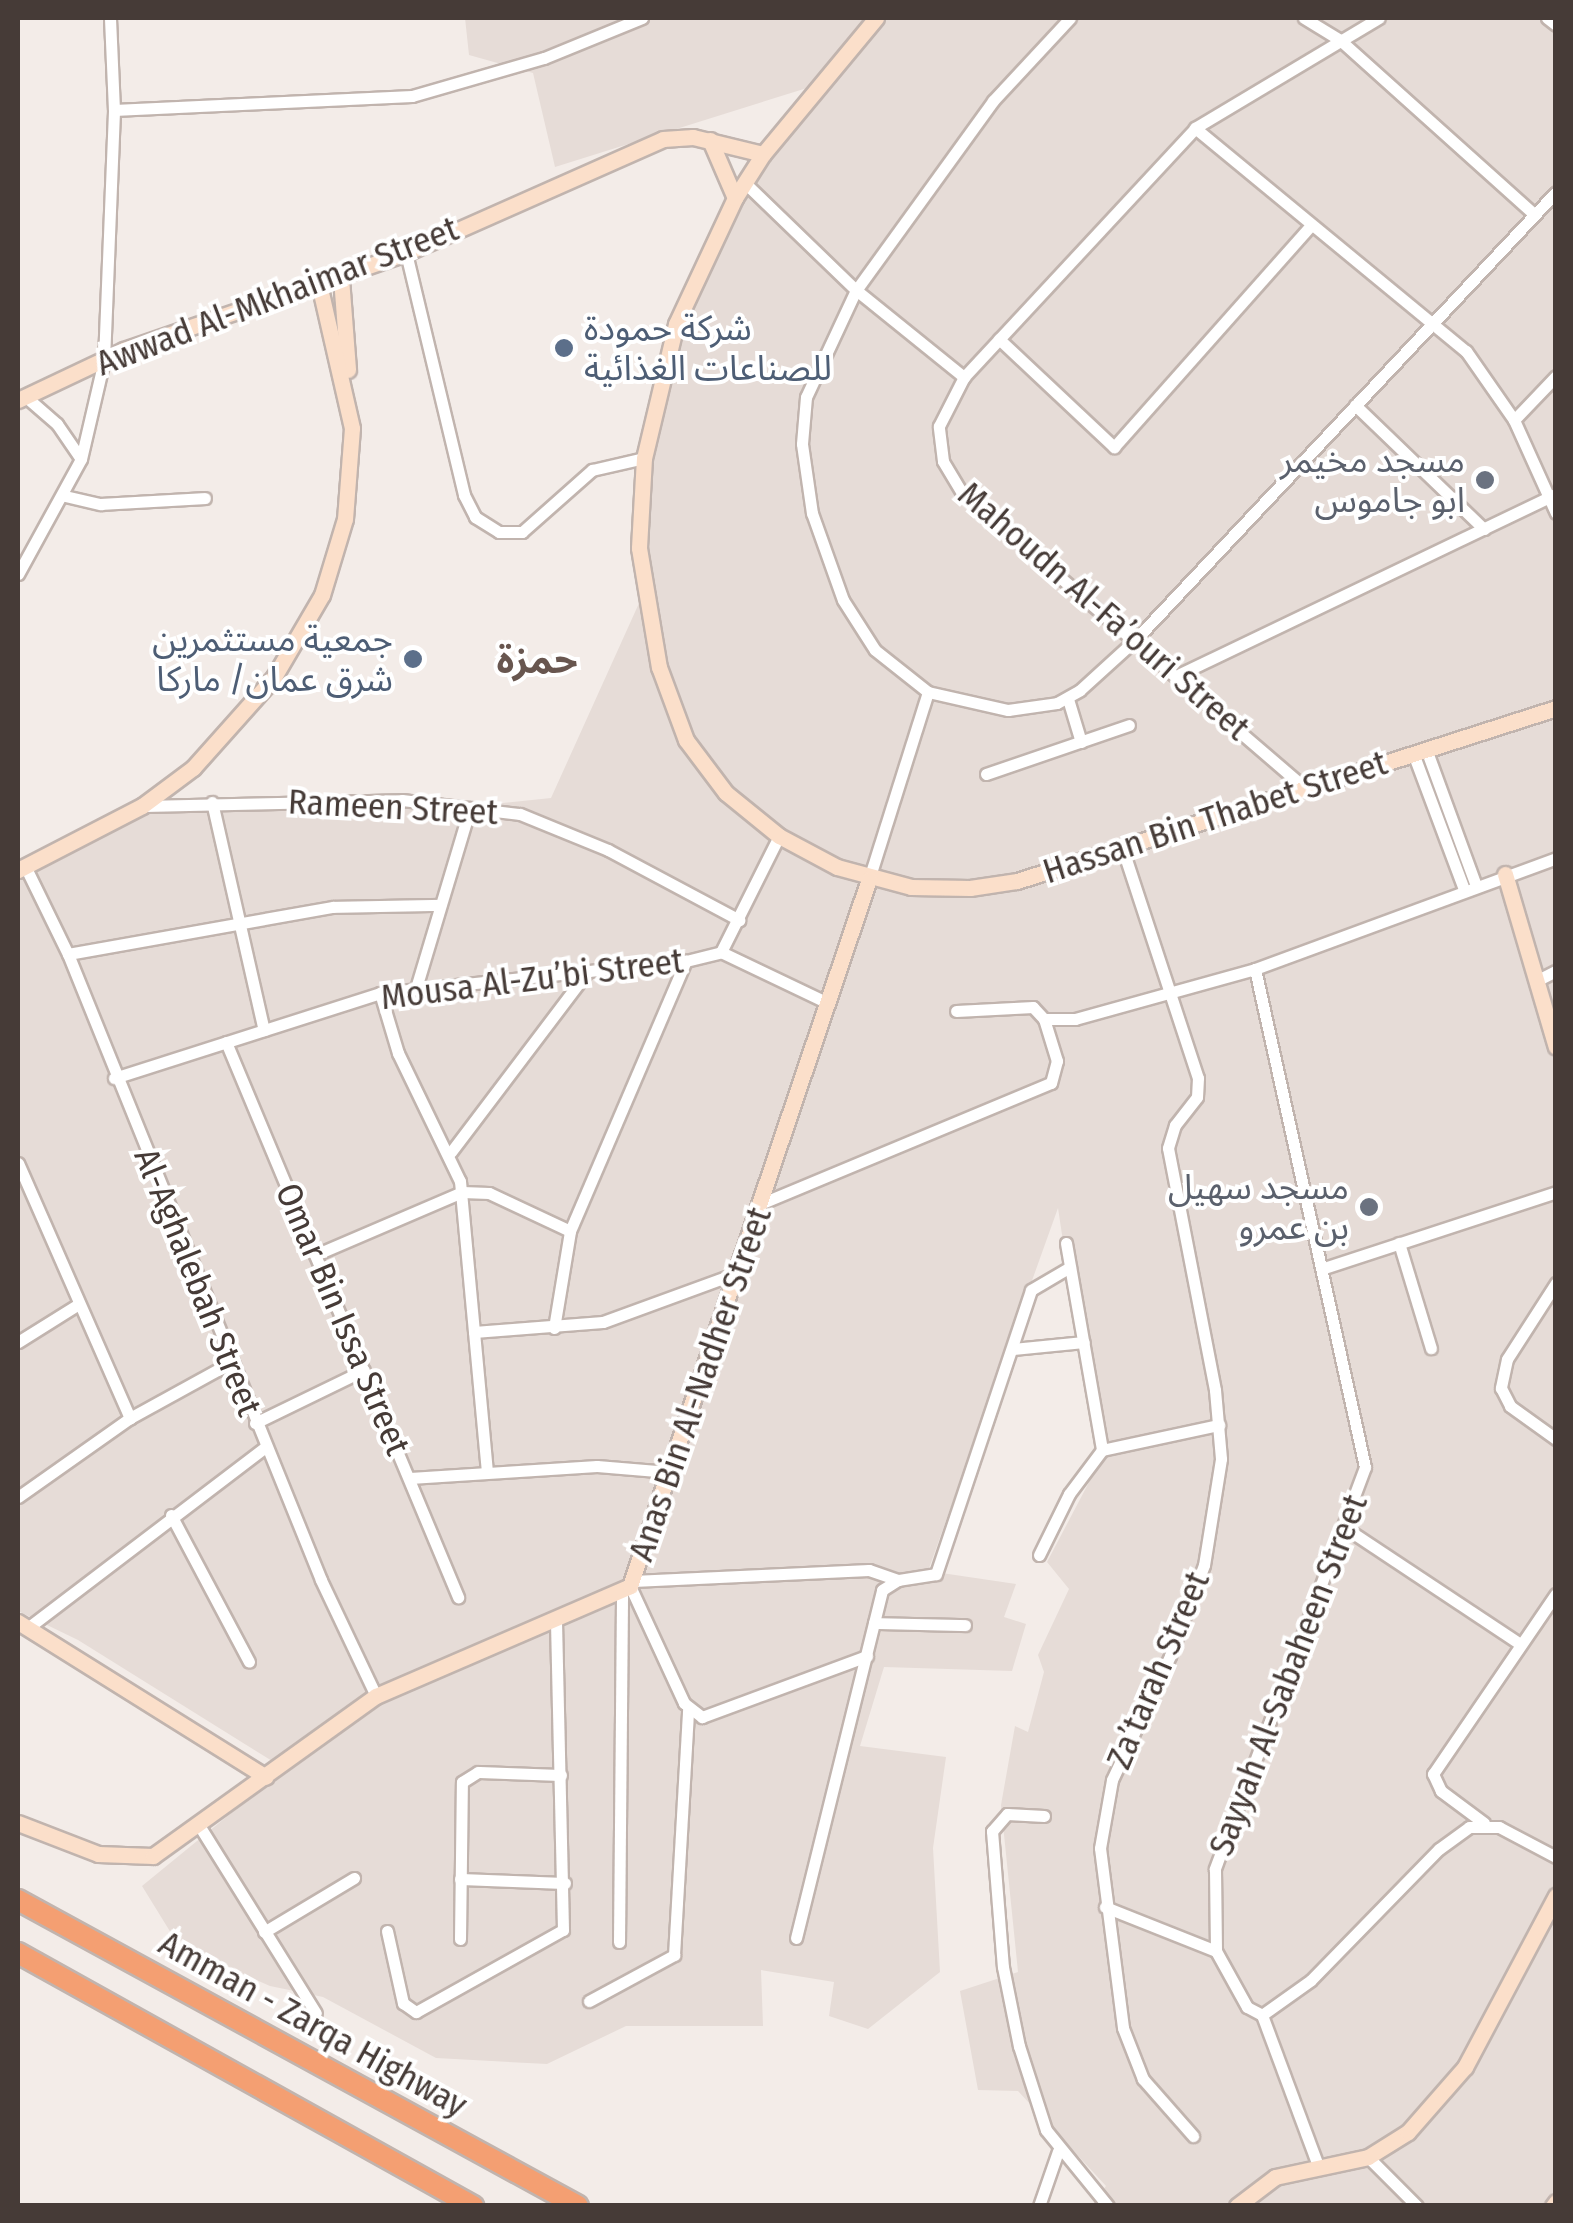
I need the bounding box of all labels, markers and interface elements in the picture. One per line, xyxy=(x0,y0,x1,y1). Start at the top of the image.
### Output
street label: Awwad Al-Mkhaimar Street xyxy=(90,208,464,384)
place label: شركة حمودة للصناعات الغذائية xyxy=(584,307,832,389)
marker: شركة حمودة للصناعات الغذائية xyxy=(553,337,575,359)
place label: مسجد مخيمر ابو جاموس xyxy=(1280,439,1465,521)
marker: مسجد مخيمر ابو جاموس xyxy=(1474,469,1496,491)
street label: Mahoudn Al-Fa’ouri Street xyxy=(950,473,1258,749)
place label: جمعية مستثمرين شرق عمان/ ماركا xyxy=(152,618,393,700)
district label: حمزة xyxy=(496,638,578,684)
marker: جمعية مستثمرين شرق عمان/ ماركا xyxy=(402,648,424,670)
street label: Hassan Bin Thabet Street xyxy=(1038,742,1392,892)
street label: Rameen Street xyxy=(287,781,499,833)
street label: Mousa Al-Zu’bi Street xyxy=(378,940,686,1018)
street label: Al-Aghalebah Street xyxy=(125,1142,271,1422)
place label: مسجد سهيل بن عمرو xyxy=(1168,1166,1349,1248)
street label: Omar Bin Issa Street xyxy=(267,1177,419,1461)
marker: مسجد سهيل بن عمرو xyxy=(1358,1196,1380,1218)
street label: Anas Bin Al-Nadher Street xyxy=(620,1202,780,1566)
street label: Sayyah Al-Sabaheen Street xyxy=(1200,1489,1376,1861)
street label: Za’tarah Street xyxy=(1098,1565,1218,1775)
street label: Amman - Zarqa Highway xyxy=(152,1922,474,2126)

